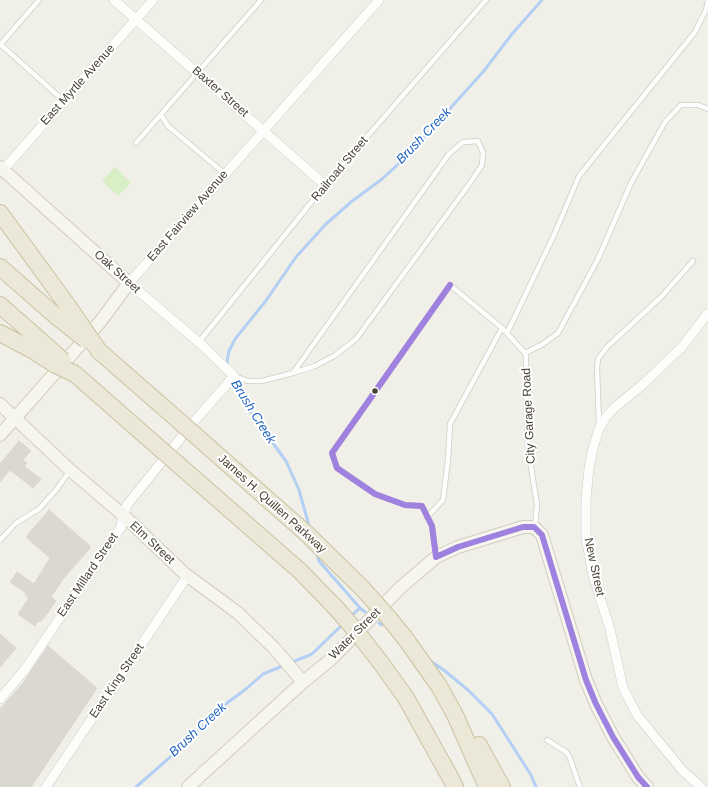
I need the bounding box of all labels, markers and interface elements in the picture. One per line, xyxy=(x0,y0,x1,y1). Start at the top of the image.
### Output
street label: East Myrtle Avenue xyxy=(38,42,118,128)
street label: Baxter Street xyxy=(189,64,251,120)
water label: Brush Creek xyxy=(393,105,455,167)
street label: Railroad Street xyxy=(309,134,371,204)
street label: East Fairview Avenue xyxy=(145,168,231,264)
street label: Oak Street xyxy=(91,247,143,297)
street label: City Garage Road xyxy=(519,368,539,464)
water label: Brush Creek xyxy=(227,377,279,447)
unlabelled marker xyxy=(370,386,380,396)
street label: James H. Quillen Parkway xyxy=(215,452,329,556)
street label: Elm Street xyxy=(127,519,177,567)
street label: East Millard Street xyxy=(55,530,121,620)
street label: New Street xyxy=(581,536,607,598)
street label: Water Street xyxy=(326,605,384,663)
street label: East King Street xyxy=(87,641,147,721)
water label: Brush Creek xyxy=(166,700,230,760)

